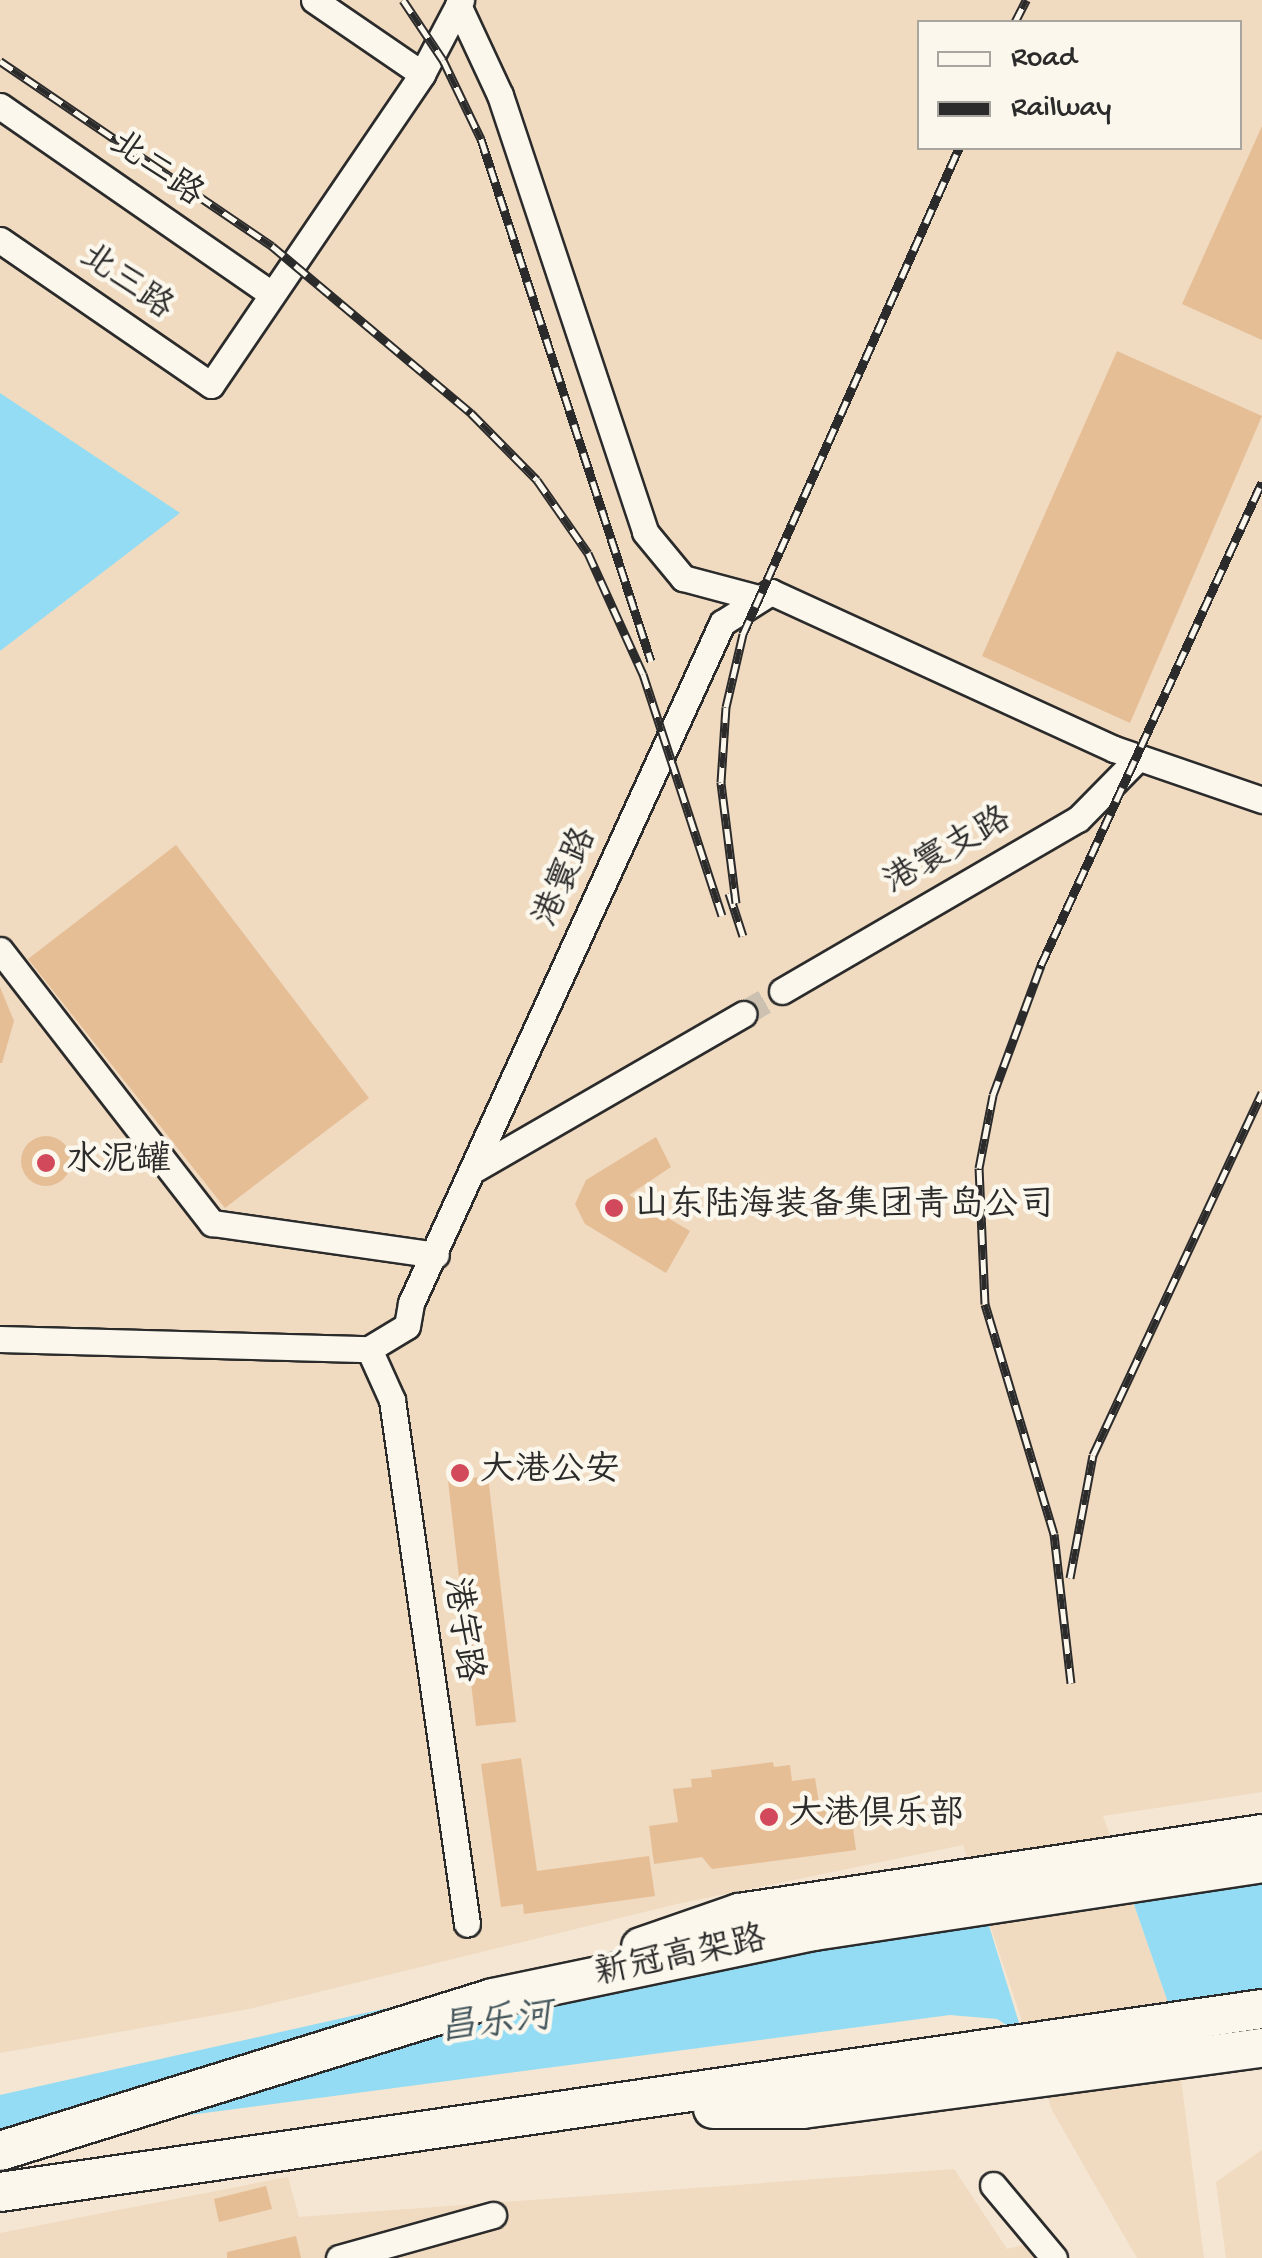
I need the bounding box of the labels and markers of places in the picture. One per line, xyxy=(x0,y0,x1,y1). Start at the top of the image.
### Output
place label: 水泥罐 xyxy=(66,1142,171,1184)
marker: 水泥罐 xyxy=(35,1152,57,1174)
place label: 山东陆海装备集团青岛公司 xyxy=(634,1187,1054,1229)
marker: 山东陆海装备集团青岛公司 xyxy=(603,1197,625,1219)
place label: 大港公安 xyxy=(480,1452,620,1494)
marker: 大港公安 xyxy=(449,1462,471,1484)
place label: 大港俱乐部 xyxy=(789,1796,964,1838)
marker: 大港俱乐部 xyxy=(758,1806,780,1828)

